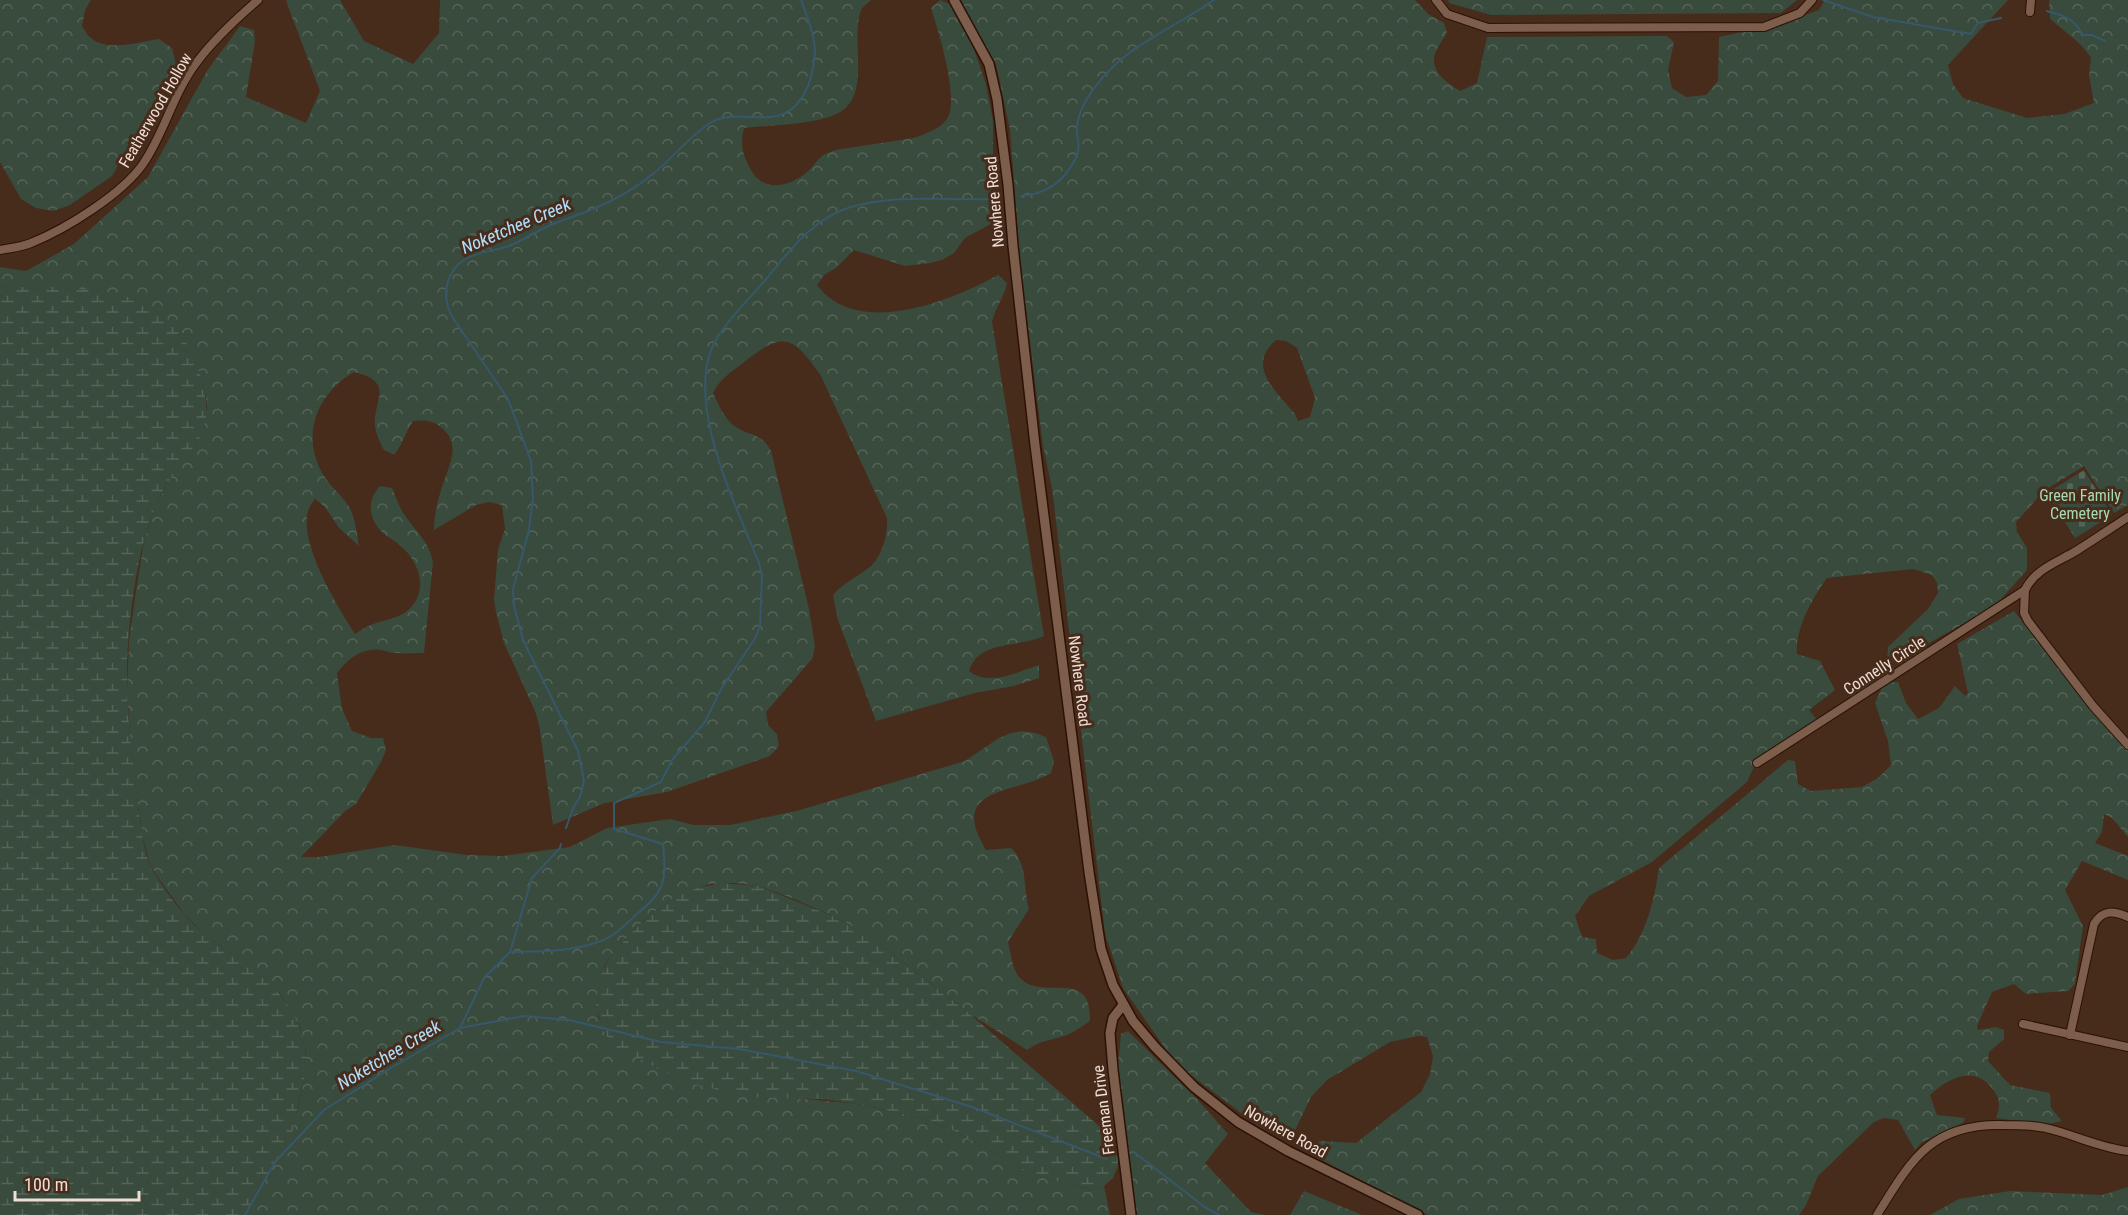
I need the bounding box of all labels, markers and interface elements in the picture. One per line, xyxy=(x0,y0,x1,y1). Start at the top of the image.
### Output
street label: Featherwood Hollow xyxy=(115,49,196,171)
street label: Nowhere Road xyxy=(981,156,1008,248)
water label: Noketchee Creek xyxy=(458,193,575,258)
park label: Green Family Cemetery xyxy=(2039,486,2121,523)
street label: Connelly Circle xyxy=(1840,632,1929,699)
street label: Nowhere Road xyxy=(1064,634,1095,728)
water label: Noketchee Creek xyxy=(333,1015,445,1094)
street label: Freeman Drive xyxy=(1089,1064,1118,1156)
street label: Nowhere Road xyxy=(1241,1101,1330,1162)
scale bar xyxy=(15,1164,140,1202)
text: 100 m xyxy=(24,1174,68,1195)

